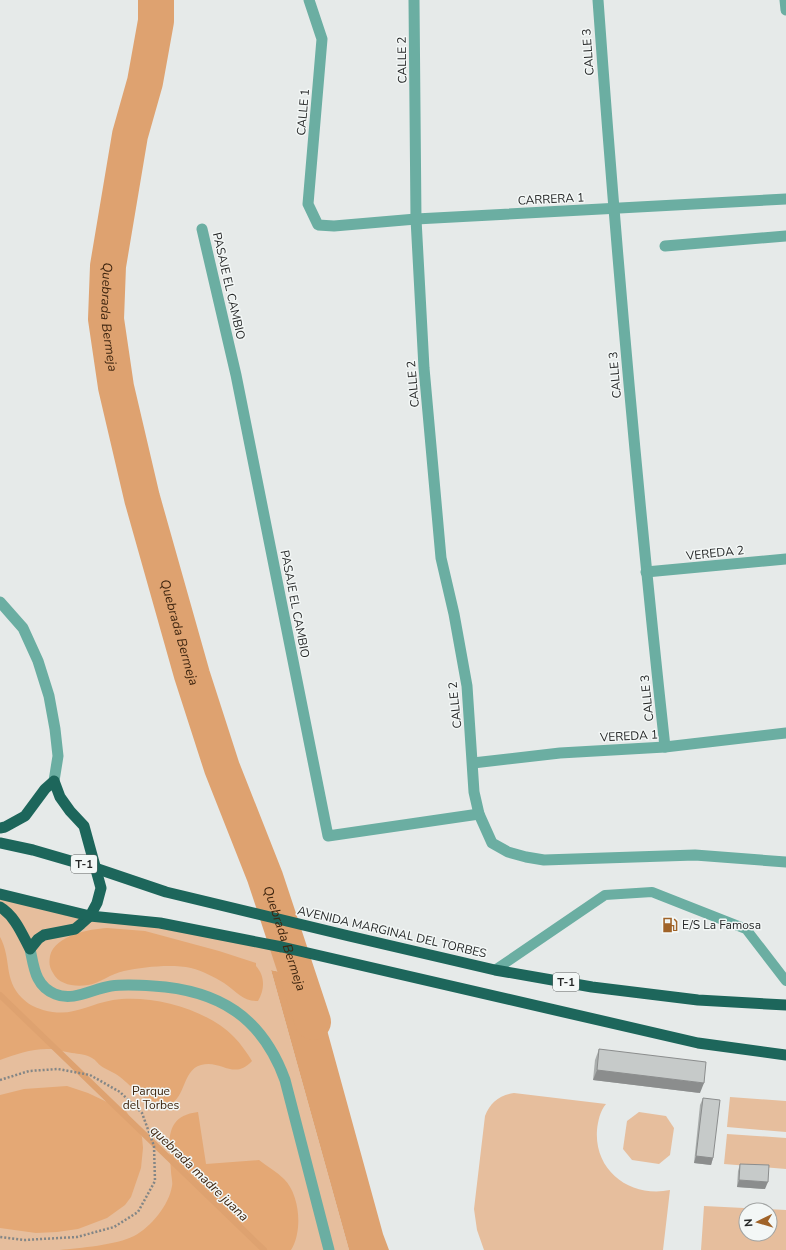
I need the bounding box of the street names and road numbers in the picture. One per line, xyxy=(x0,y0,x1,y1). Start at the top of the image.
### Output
street label: CALLE 3 xyxy=(578,28,598,76)
street label: CALLE 2 xyxy=(394,36,410,84)
street label: CALLE 1 xyxy=(293,88,313,136)
street label: CARRERA 1 xyxy=(517,189,585,209)
street label: PASAJE EL CAMBIO xyxy=(209,231,249,341)
street label: CALLE 3 xyxy=(605,351,625,399)
street label: CALLE 2 xyxy=(403,360,423,408)
street label: VEREDA 2 xyxy=(684,542,745,564)
street label: PASAJE EL CAMBIO xyxy=(277,549,313,659)
street label: CALLE 3 xyxy=(637,674,657,722)
street label: CALLE 2 xyxy=(445,681,465,729)
street label: VEREDA 1 xyxy=(599,726,658,746)
road number: T-1 xyxy=(71,855,97,873)
street label: AVENIDA MARGINAL DEL TORBES xyxy=(296,902,488,962)
road number: T-1 xyxy=(553,973,579,991)

